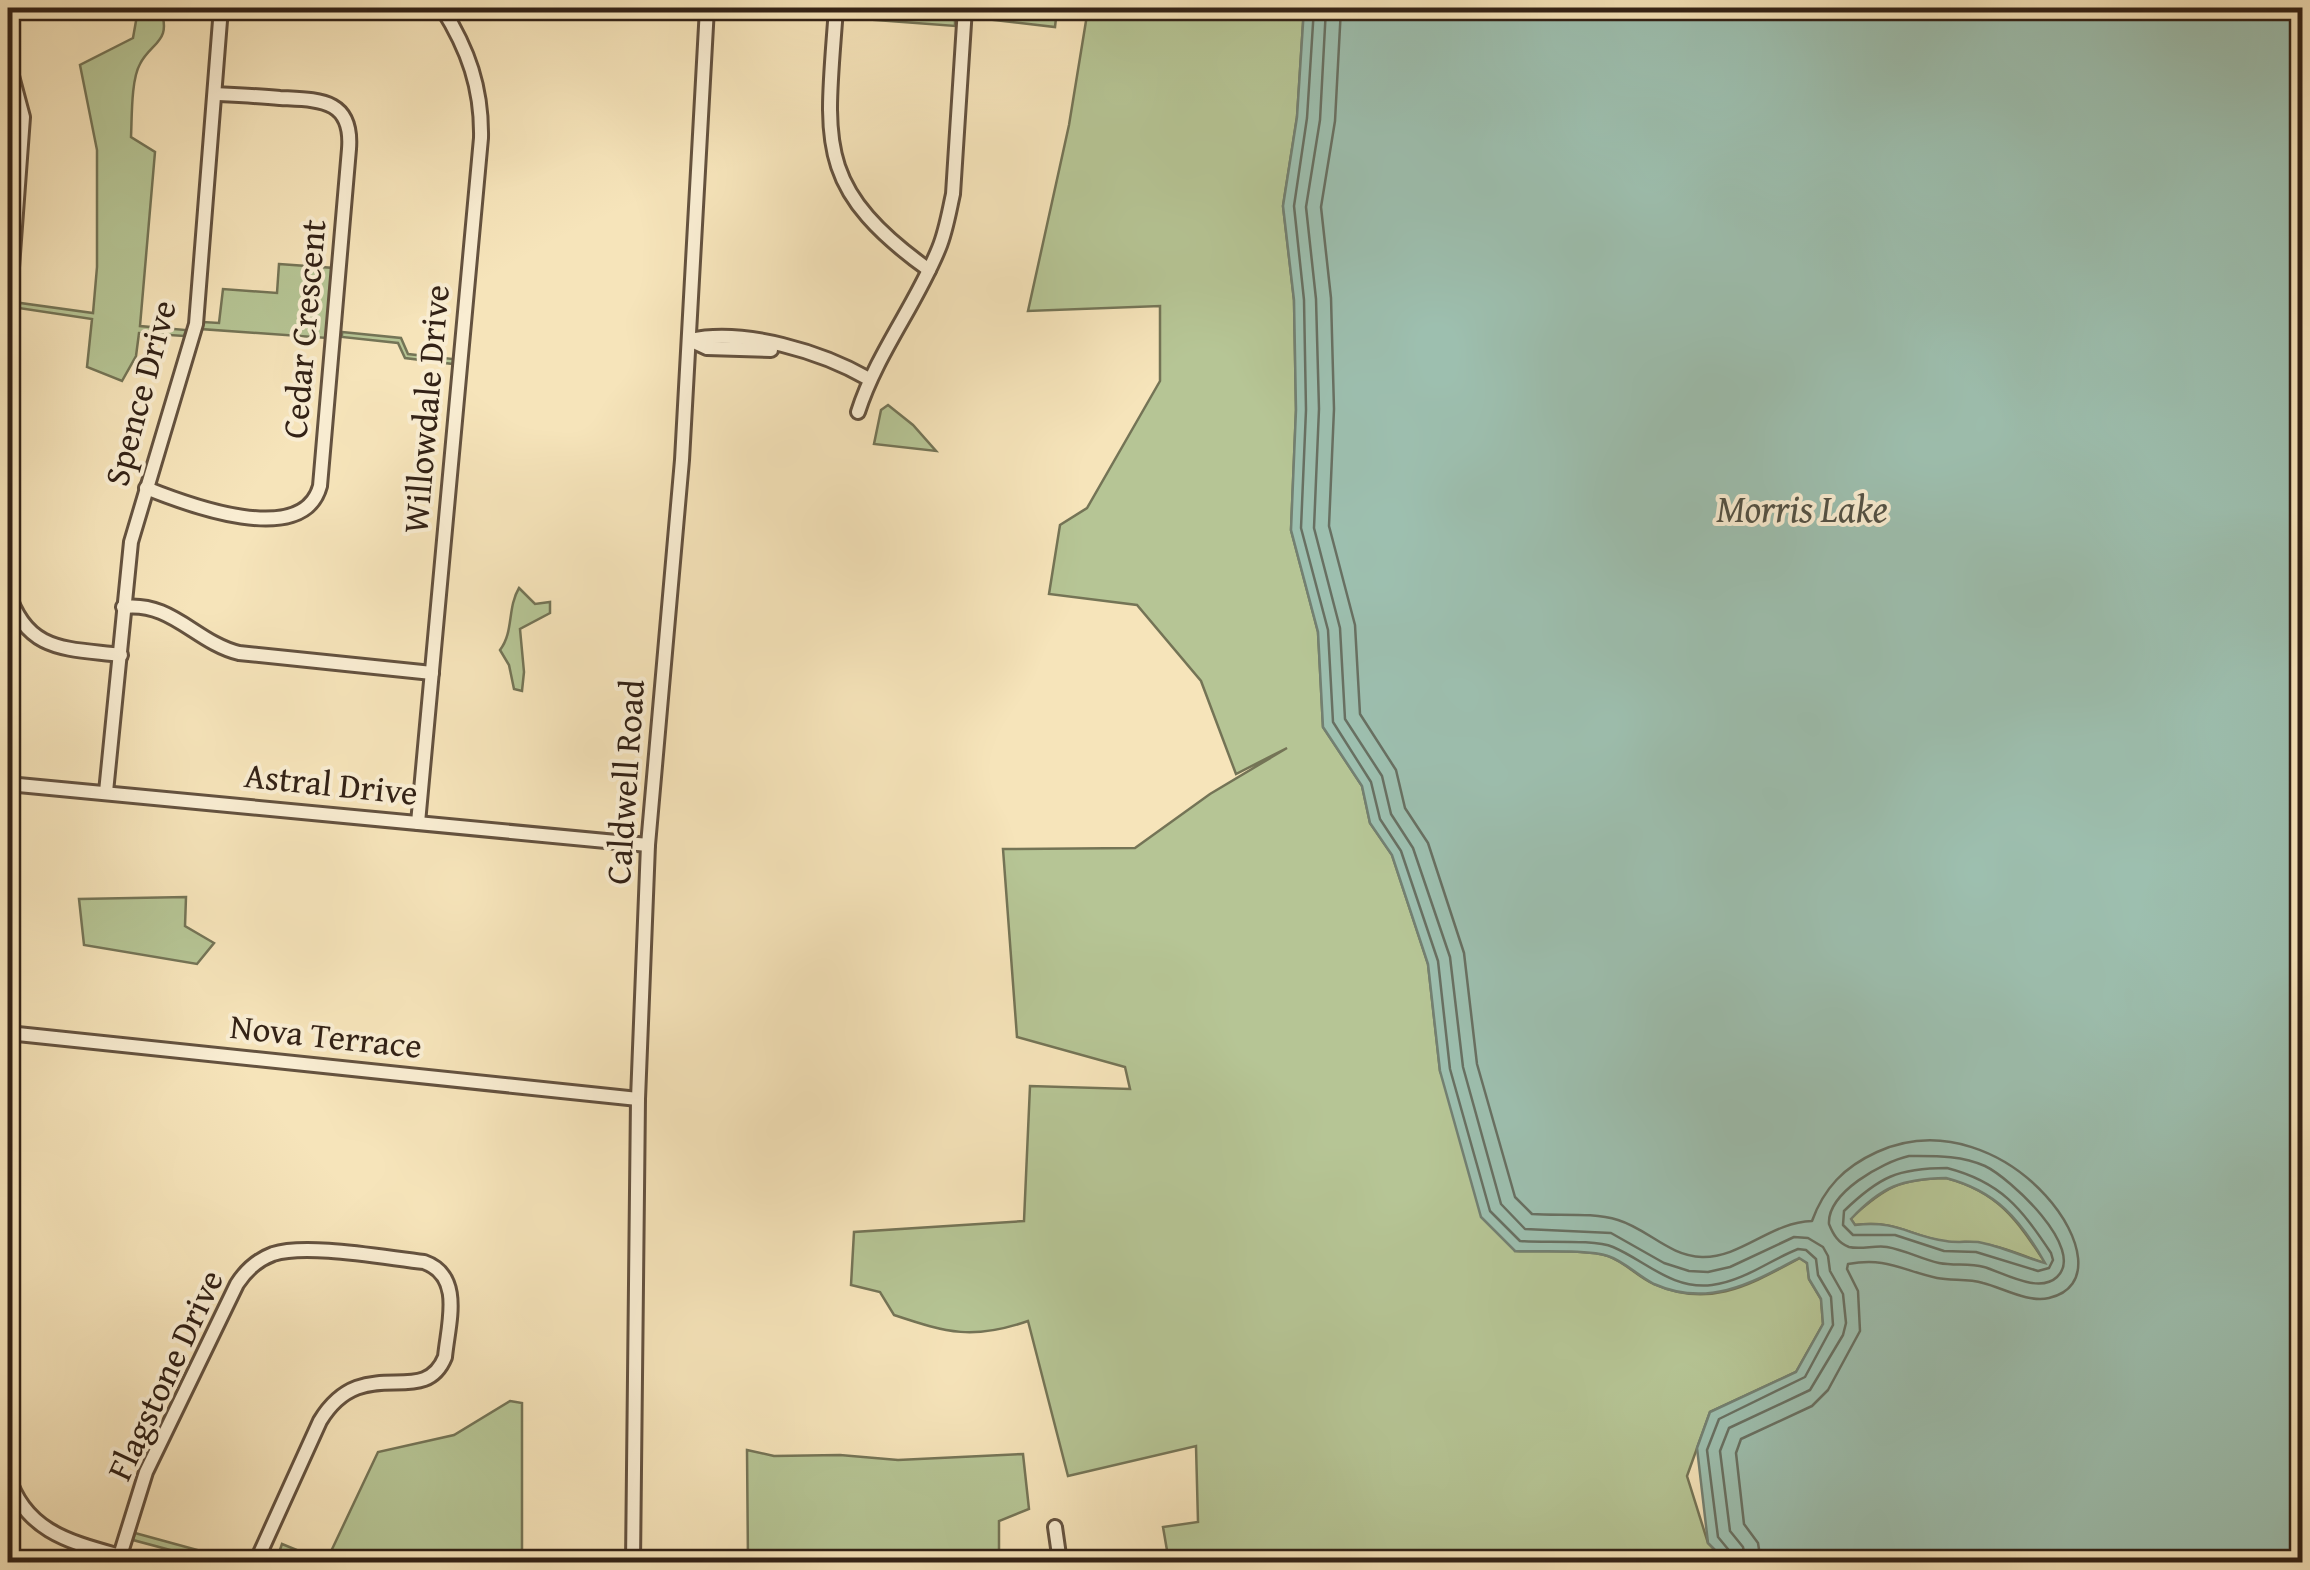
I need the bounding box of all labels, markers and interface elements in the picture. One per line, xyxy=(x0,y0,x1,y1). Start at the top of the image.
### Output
street label: Cedar Crescent xyxy=(269,217,338,441)
street label: Willowdale Drive xyxy=(389,283,462,535)
street label: Spence Drive xyxy=(90,294,189,491)
water label: Morris Lake xyxy=(1716,480,1888,536)
street label: Caldwell Road xyxy=(592,678,657,886)
street label: Astral Drive xyxy=(242,749,420,818)
street label: Nova Terrace xyxy=(228,1000,425,1071)
street label: Flagstone Drive xyxy=(93,1261,236,1489)

